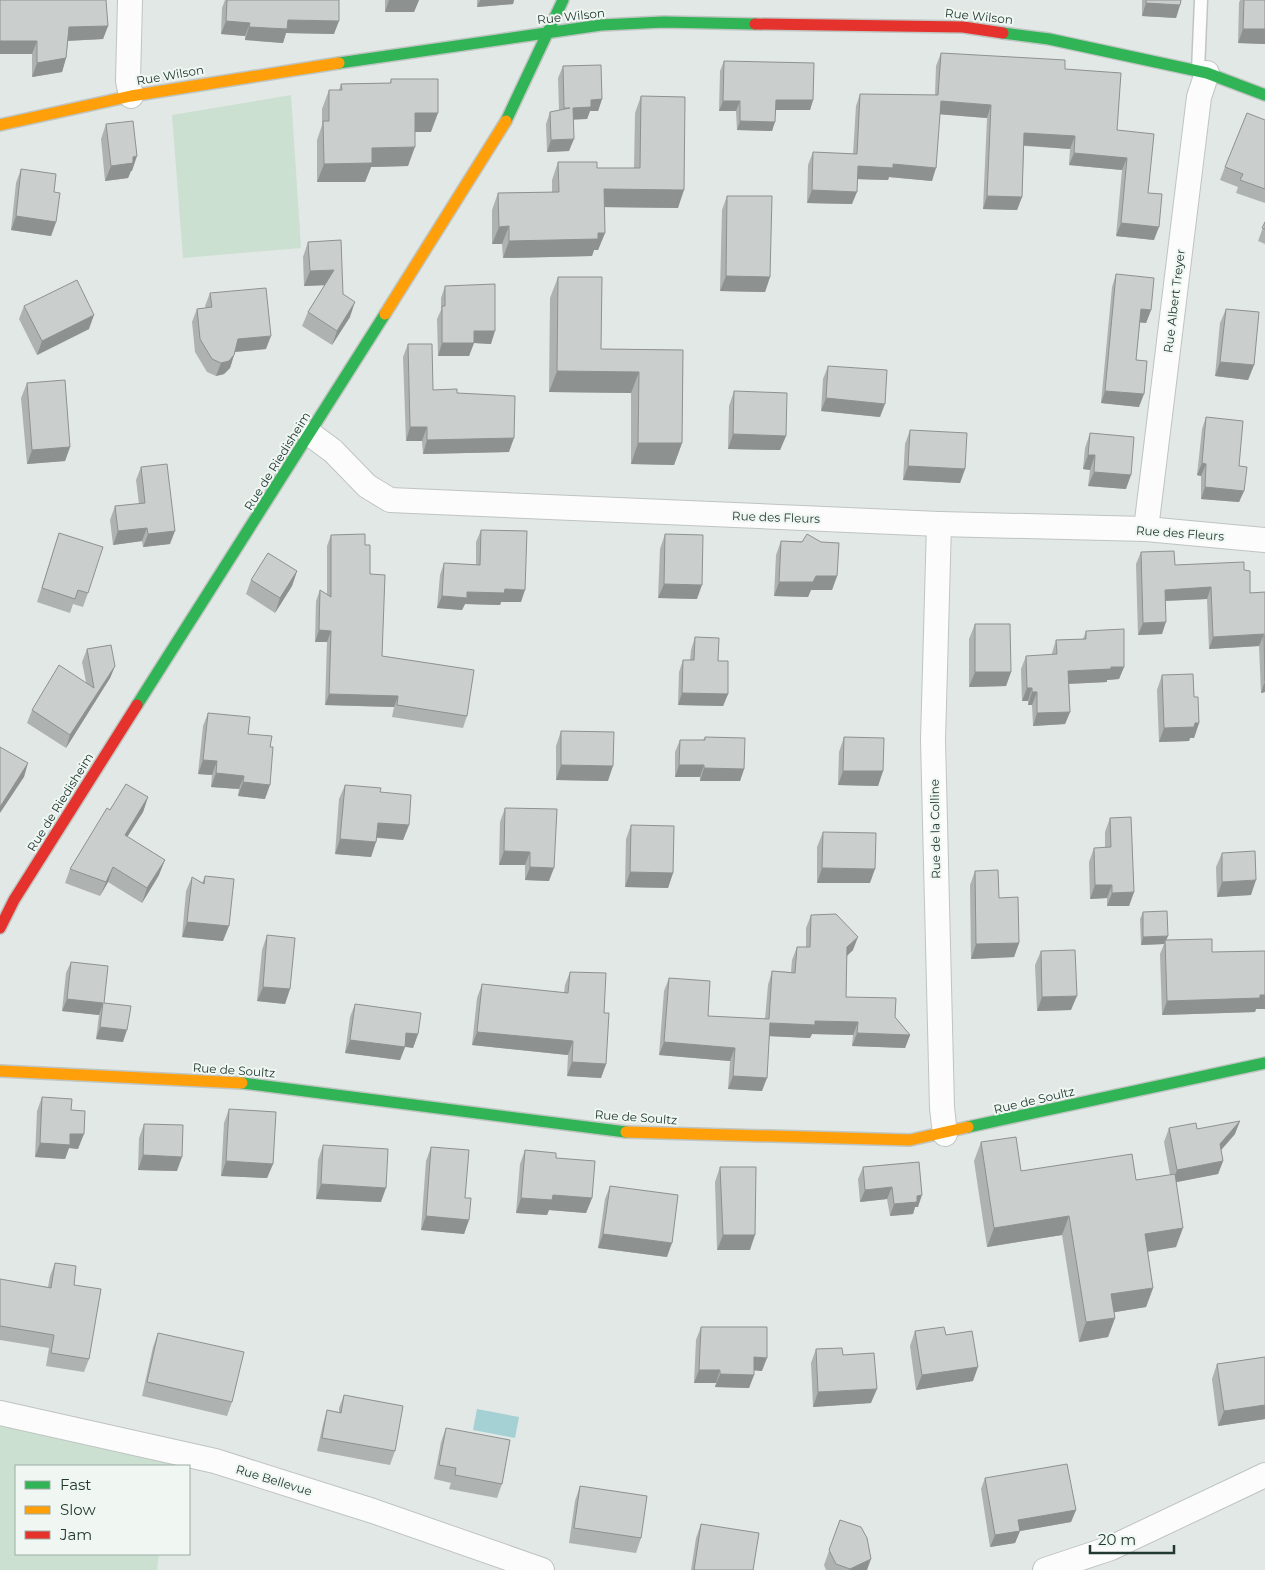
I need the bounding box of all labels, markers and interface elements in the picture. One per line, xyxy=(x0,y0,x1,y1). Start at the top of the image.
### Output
street label: Rue Wilson xyxy=(536,5,606,27)
street label: Rue Wilson xyxy=(944,5,1014,27)
street label: Rue Wilson xyxy=(135,62,205,88)
street label: Rue Albert Treyer xyxy=(1160,248,1188,354)
street label: Rue de Riedisheim xyxy=(241,409,313,513)
street label: Rue des Fleurs xyxy=(732,508,821,526)
street label: Rue des Fleurs xyxy=(1135,522,1225,544)
street label: Rue de Riedisheim xyxy=(24,750,96,854)
street label: Rue de la Colline xyxy=(927,779,943,879)
street label: Rue de Soultz xyxy=(192,1060,276,1080)
street label: Rue de Soultz xyxy=(992,1083,1076,1117)
street label: Rue de Soultz xyxy=(594,1107,678,1127)
street label: Rue Bellevue xyxy=(234,1461,314,1499)
legend xyxy=(15,1465,190,1555)
text: Fast xyxy=(60,1475,91,1494)
text: Slow xyxy=(60,1500,96,1519)
scale bar xyxy=(1090,1522,1174,1554)
text: Jam xyxy=(59,1525,92,1544)
text: 20 m xyxy=(1098,1530,1136,1549)

